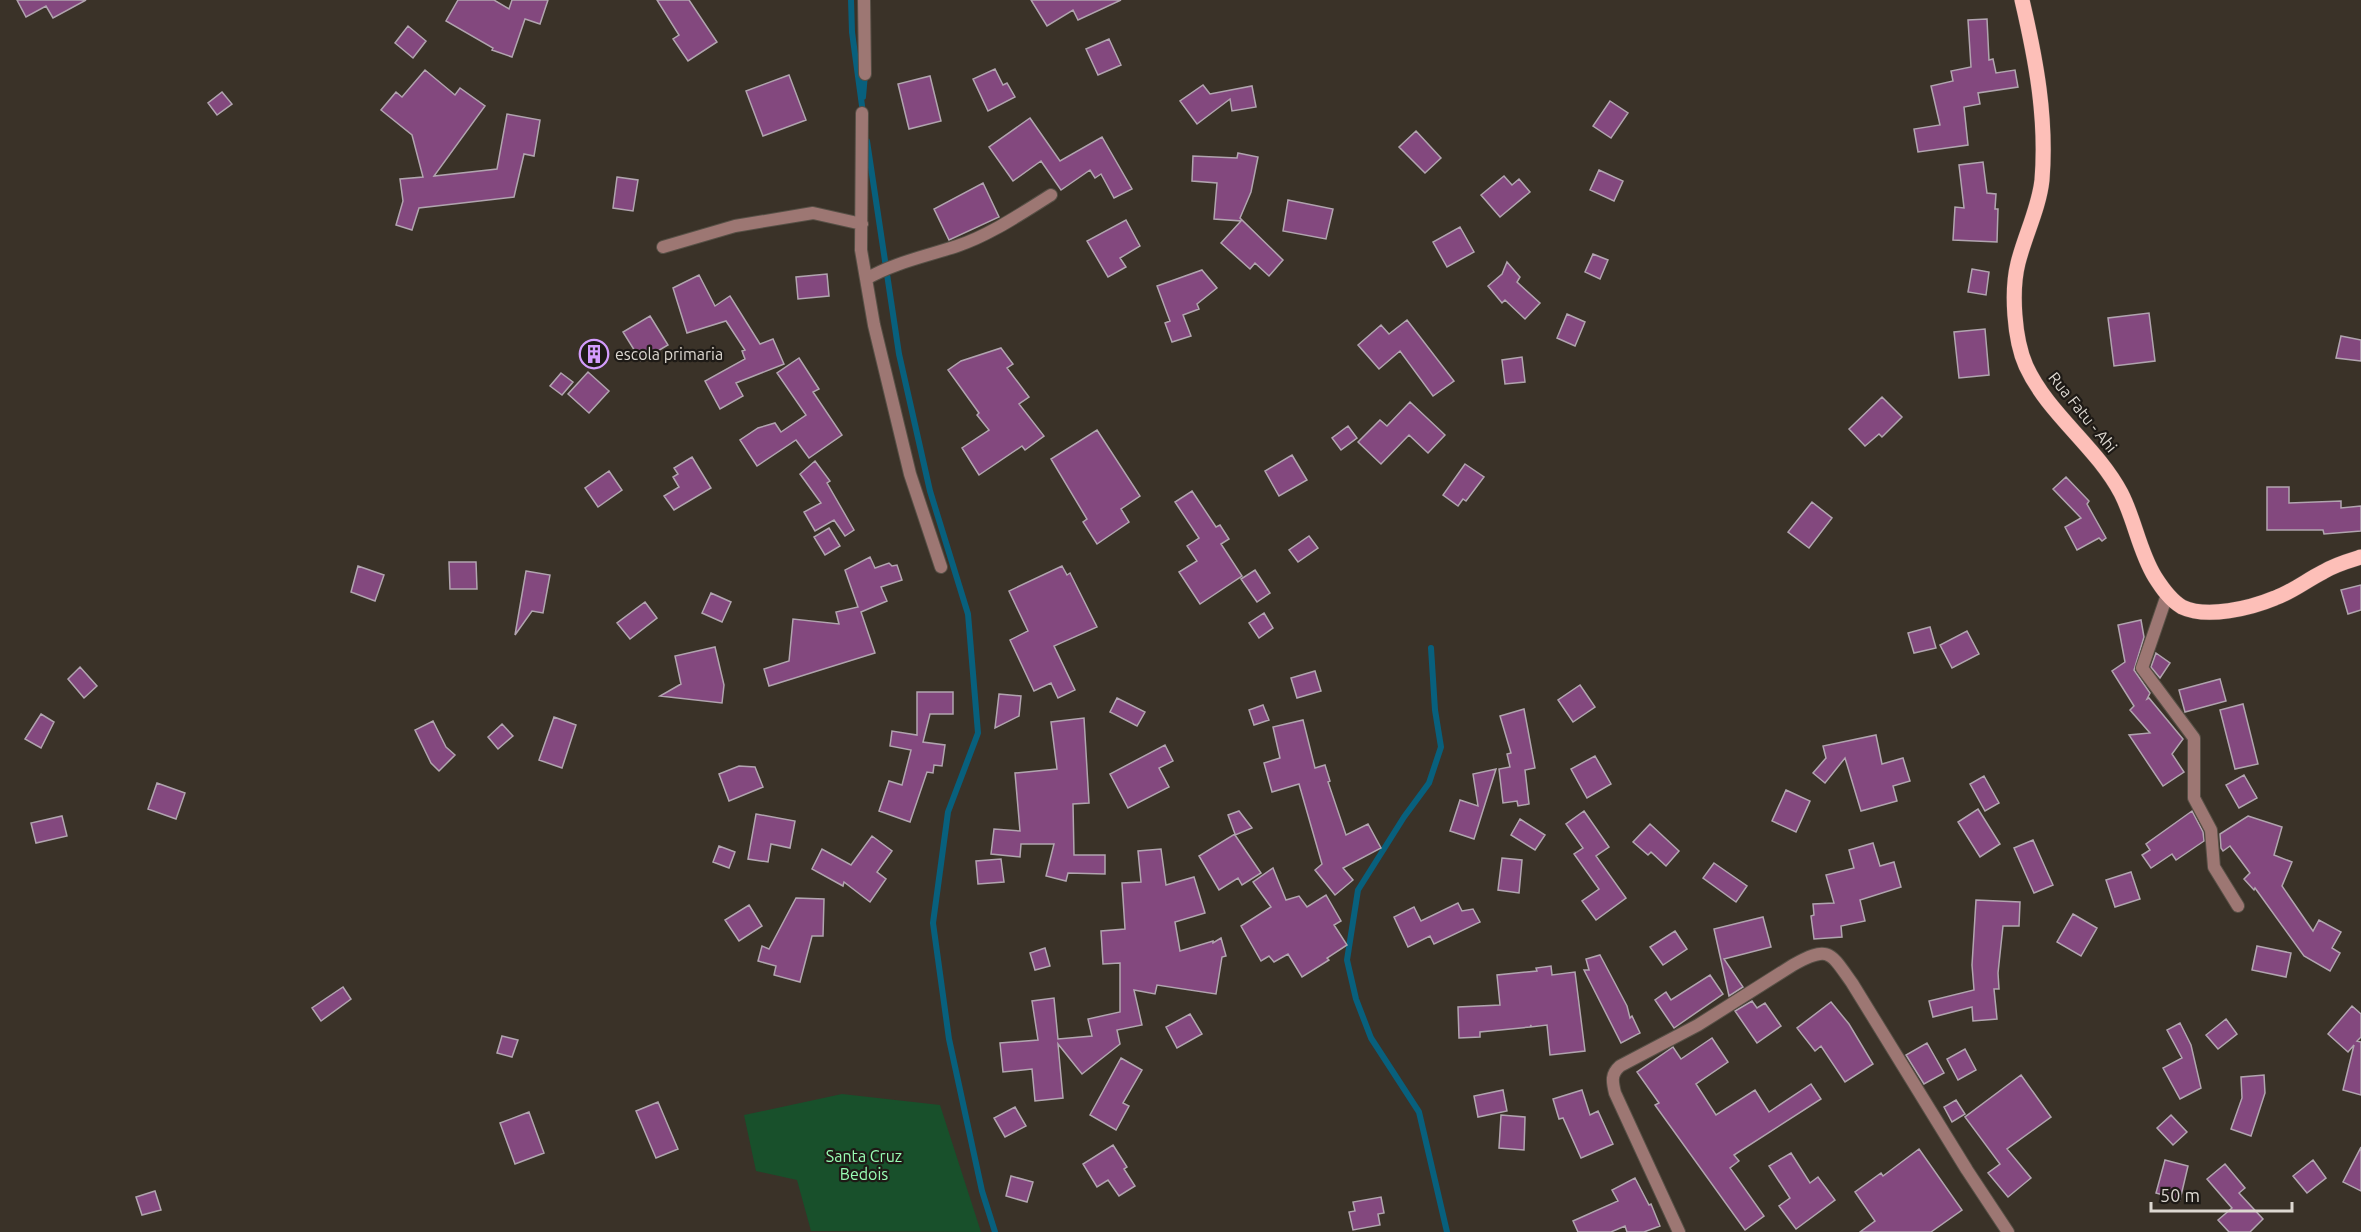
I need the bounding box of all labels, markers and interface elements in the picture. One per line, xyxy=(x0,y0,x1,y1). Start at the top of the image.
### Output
building icon: escola primaria xyxy=(578,338,610,370)
place label: escola primaria xyxy=(615,345,723,363)
street label: Rua Fatu - Ahi xyxy=(2045,368,2121,456)
park label: Santa Cruz Bedois xyxy=(826,1147,902,1183)
scale bar xyxy=(2151,1175,2292,1213)
text: 50 m xyxy=(2160,1185,2200,1205)

